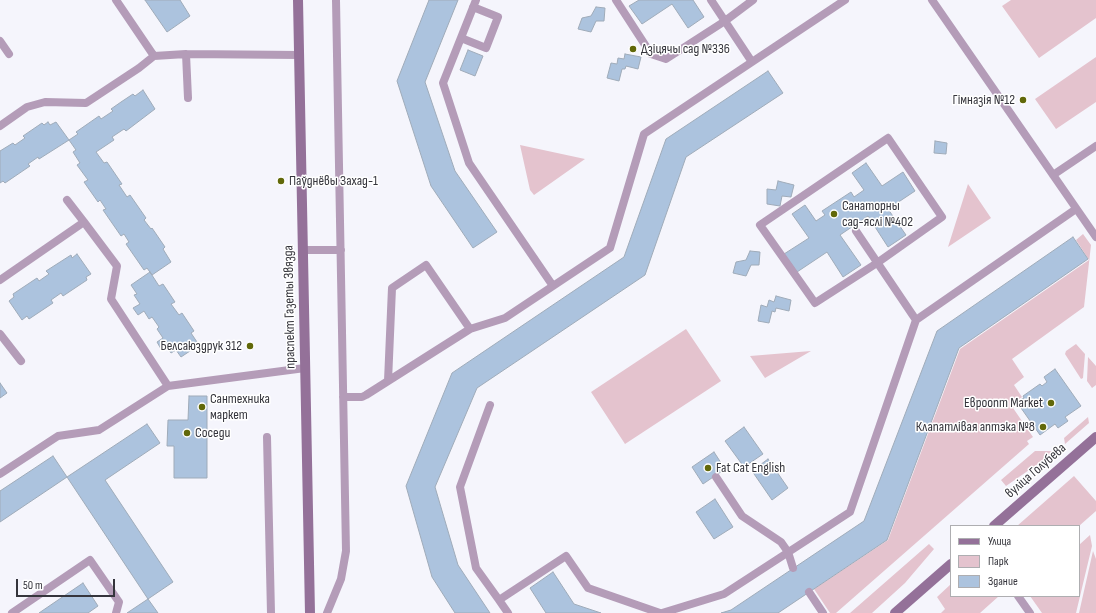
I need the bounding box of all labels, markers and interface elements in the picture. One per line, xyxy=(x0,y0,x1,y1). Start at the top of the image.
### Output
place label: Дзіцячы сад №336 xyxy=(641,41,730,57)
marker: Дзіцячы сад №336 xyxy=(628,44,638,54)
place label: Гімназія №12 xyxy=(953,92,1015,108)
marker: Гімназія №12 xyxy=(1018,95,1028,105)
place label: Паўднёвы Захад-1 xyxy=(289,173,378,189)
marker: Паўднёвы Захад-1 xyxy=(276,176,286,186)
place label: Санаторны сад-яслі №402 xyxy=(842,198,913,230)
marker: Санаторны сад-яслі №402 xyxy=(829,209,839,219)
street label: праспект Газеты Звязда xyxy=(281,245,299,369)
place label: Белсаюздрук 312 xyxy=(161,338,242,354)
marker: Белсаюздрук 312 xyxy=(245,341,255,351)
place label: Сантехника маркет xyxy=(210,391,270,424)
place label: Евроопт Market xyxy=(964,395,1043,411)
marker: Евроопт Market xyxy=(1046,398,1056,408)
marker: Сантехника маркет xyxy=(197,402,207,412)
place label: Клапатлівая аптэка №8 xyxy=(916,419,1035,435)
marker: Клапатлівая аптэка №8 xyxy=(1038,422,1048,432)
place label: Соседи xyxy=(195,425,230,441)
marker: Соседи xyxy=(182,428,192,438)
street label: вуліца Голубева xyxy=(1002,440,1070,502)
place label: Fat Cat English xyxy=(716,460,785,476)
marker: Fat Cat English xyxy=(703,463,713,473)
legend xyxy=(950,525,1080,597)
text: Улица xyxy=(988,534,1011,549)
text: Парк xyxy=(988,554,1008,569)
scale bar xyxy=(18,571,117,597)
text: Здание xyxy=(988,574,1018,589)
text: 50 m xyxy=(23,578,43,593)

